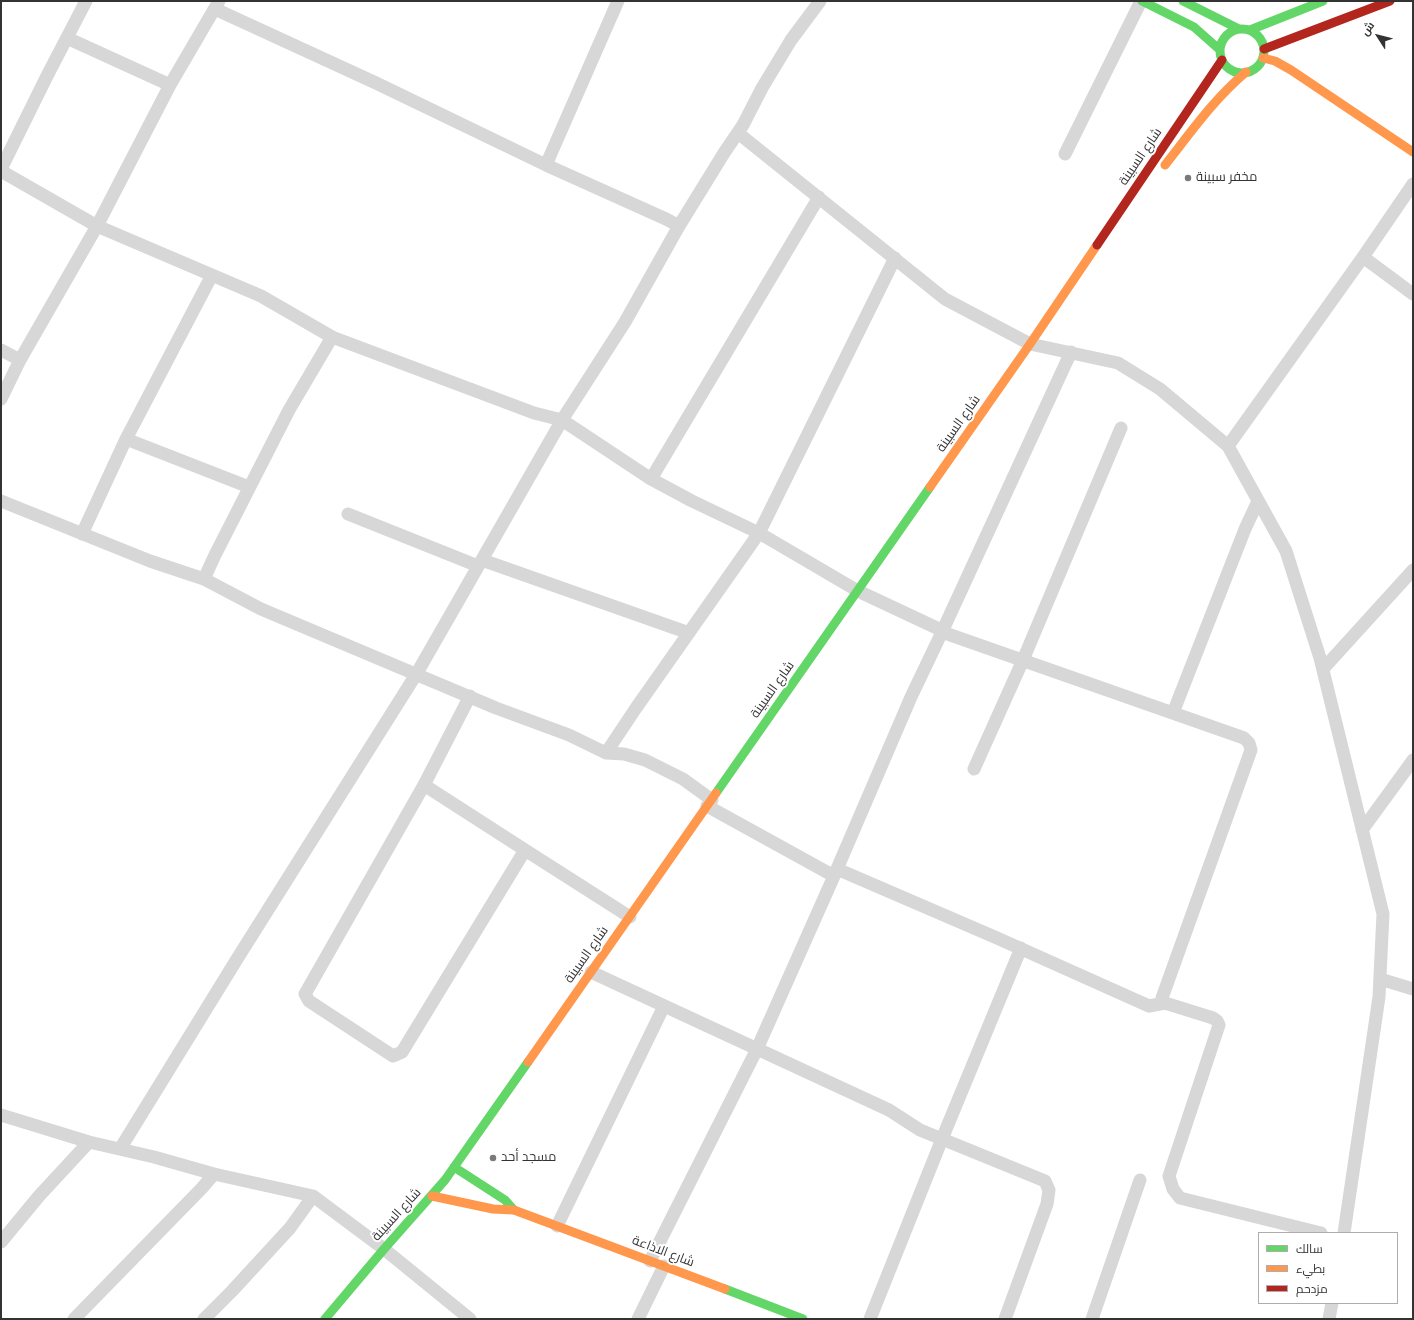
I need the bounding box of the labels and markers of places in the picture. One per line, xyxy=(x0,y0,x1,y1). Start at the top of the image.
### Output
place label: مخفر سبينة xyxy=(1196,170,1257,186)
marker: مخفر سبينة xyxy=(1183,173,1193,183)
place label: مسجد أحد xyxy=(501,1150,556,1166)
marker: مسجد أحد xyxy=(488,1153,498,1163)

